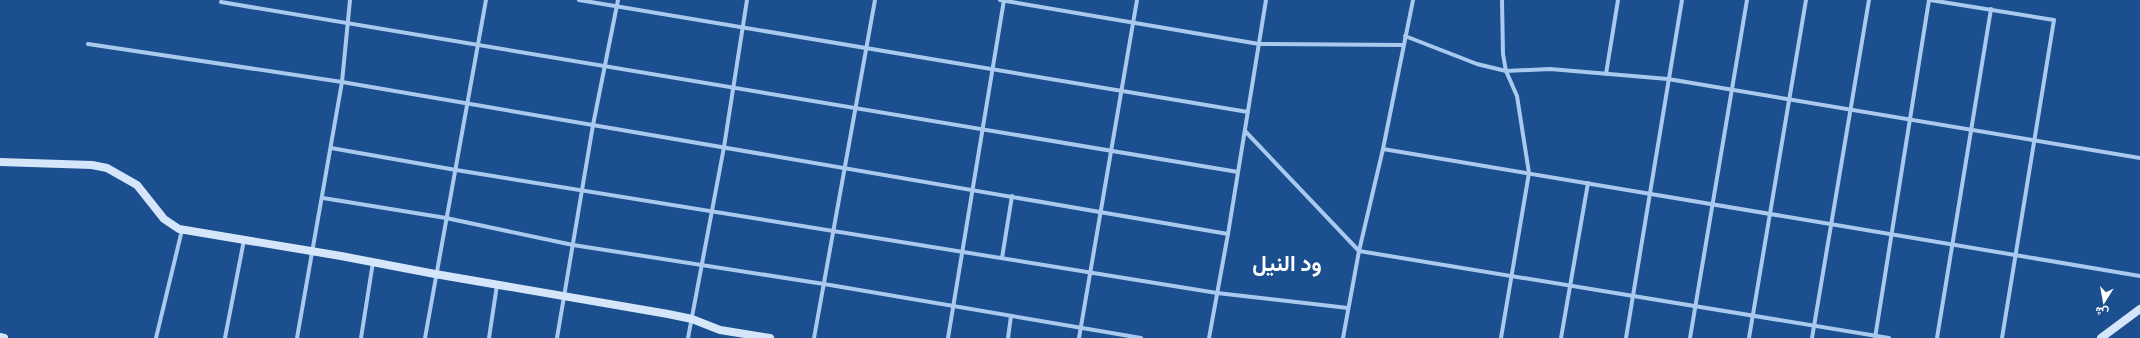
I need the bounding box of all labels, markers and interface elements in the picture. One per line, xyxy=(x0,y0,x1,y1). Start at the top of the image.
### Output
district label: ود النيل xyxy=(1252,250,1322,277)
north arrow xyxy=(2084,282,2124,322)
text: ش xyxy=(2094,304,2110,320)

